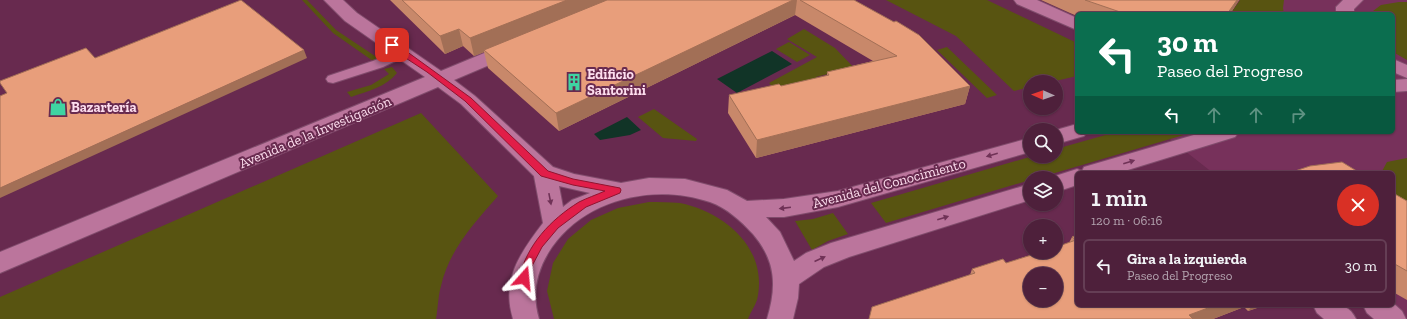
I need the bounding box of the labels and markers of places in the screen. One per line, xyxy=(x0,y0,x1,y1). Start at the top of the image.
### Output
pin xyxy=(375,28,409,62)
place label: Edificio Santorini xyxy=(587,66,646,99)
building icon: Edificio Santorini xyxy=(564,72,584,92)
shop icon: Bazartería xyxy=(48,97,68,117)
place label: Bazartería xyxy=(71,99,137,116)

